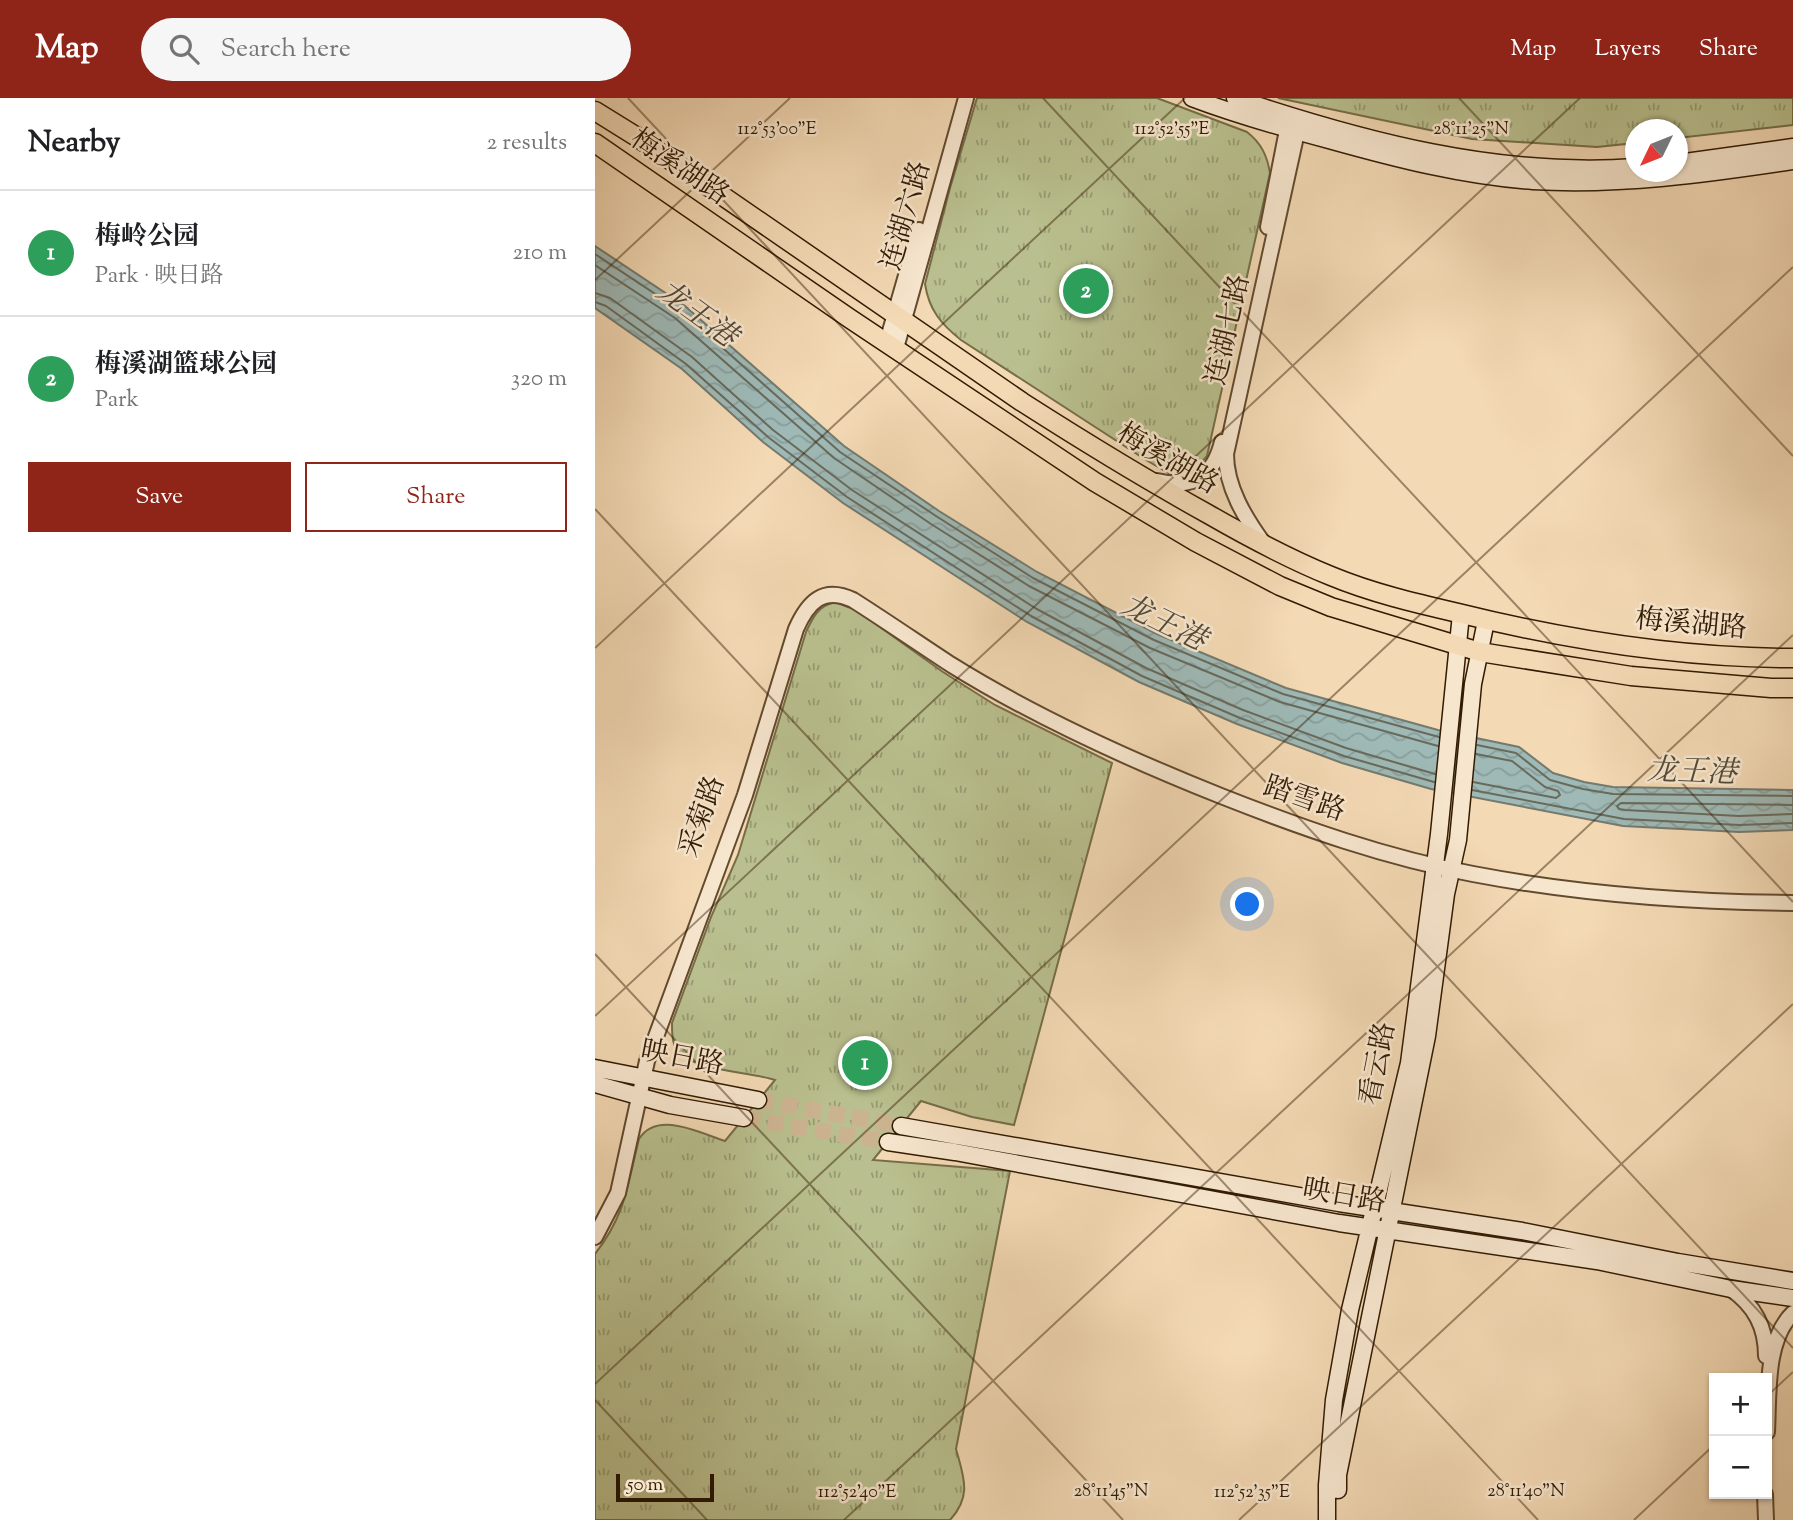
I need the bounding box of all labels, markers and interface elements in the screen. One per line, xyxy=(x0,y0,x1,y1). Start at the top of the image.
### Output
search box xyxy=(141,18,631,81)
text: Map xyxy=(35,25,99,73)
icon: search xyxy=(165,30,203,68)
text: Search here xyxy=(221,31,351,68)
text: Map xyxy=(1510,32,1556,66)
text: Layers xyxy=(1594,32,1661,66)
text: Share xyxy=(1699,32,1758,66)
text: 112°53'00"E xyxy=(737,117,817,143)
text: 112°52'55"E xyxy=(1134,117,1210,143)
text: 28°11'25"N xyxy=(1433,117,1509,143)
north arrow xyxy=(1625,119,1688,182)
street label: 梅溪湖路 xyxy=(621,120,737,216)
text: Nearby xyxy=(28,122,120,165)
text: 2 results xyxy=(487,127,567,160)
street label: 连湖六路 xyxy=(872,157,942,275)
text: 梅岭公园 xyxy=(95,219,199,256)
text: 1 xyxy=(47,237,55,270)
text: 210 m xyxy=(513,237,567,270)
text: Park · 映日路 xyxy=(95,260,224,293)
pin: 2 xyxy=(1063,265,1109,317)
water label: 龙王港 xyxy=(647,271,748,361)
street label: 连湖七路 xyxy=(1197,271,1261,389)
text: 梅溪湖篮球公园 xyxy=(95,347,277,384)
text: 2 xyxy=(46,363,56,396)
text: 320 m xyxy=(511,363,567,396)
text: Park xyxy=(95,384,139,417)
street label: 梅溪湖路 xyxy=(1108,415,1226,505)
button: Save xyxy=(28,462,291,532)
button: Share xyxy=(305,462,567,532)
water label: 龙王港 xyxy=(1113,585,1216,665)
street label: 梅溪湖路 xyxy=(1633,600,1749,650)
water label: 龙王港 xyxy=(1646,750,1742,796)
street label: 踏雪路 xyxy=(1258,767,1350,833)
street label: 采菊路 xyxy=(670,771,736,863)
your location xyxy=(1230,887,1264,921)
street label: 看云路 xyxy=(1351,1019,1407,1109)
street label: 映日路 xyxy=(637,1031,727,1087)
pin: 1 xyxy=(842,1037,888,1089)
street label: 映日路 xyxy=(1299,1170,1389,1224)
map controls xyxy=(1709,1373,1772,1499)
button: + xyxy=(1709,1373,1772,1436)
button: − xyxy=(1709,1436,1772,1499)
scale bar xyxy=(616,1471,714,1503)
text: 50 m xyxy=(627,1472,663,1499)
text: 28°11'45"N xyxy=(1074,1479,1148,1505)
text: 28°11'40"N xyxy=(1487,1479,1565,1505)
text: 112°52'40"E xyxy=(818,1480,896,1506)
text: 112°52'35"E xyxy=(1214,1480,1290,1506)

